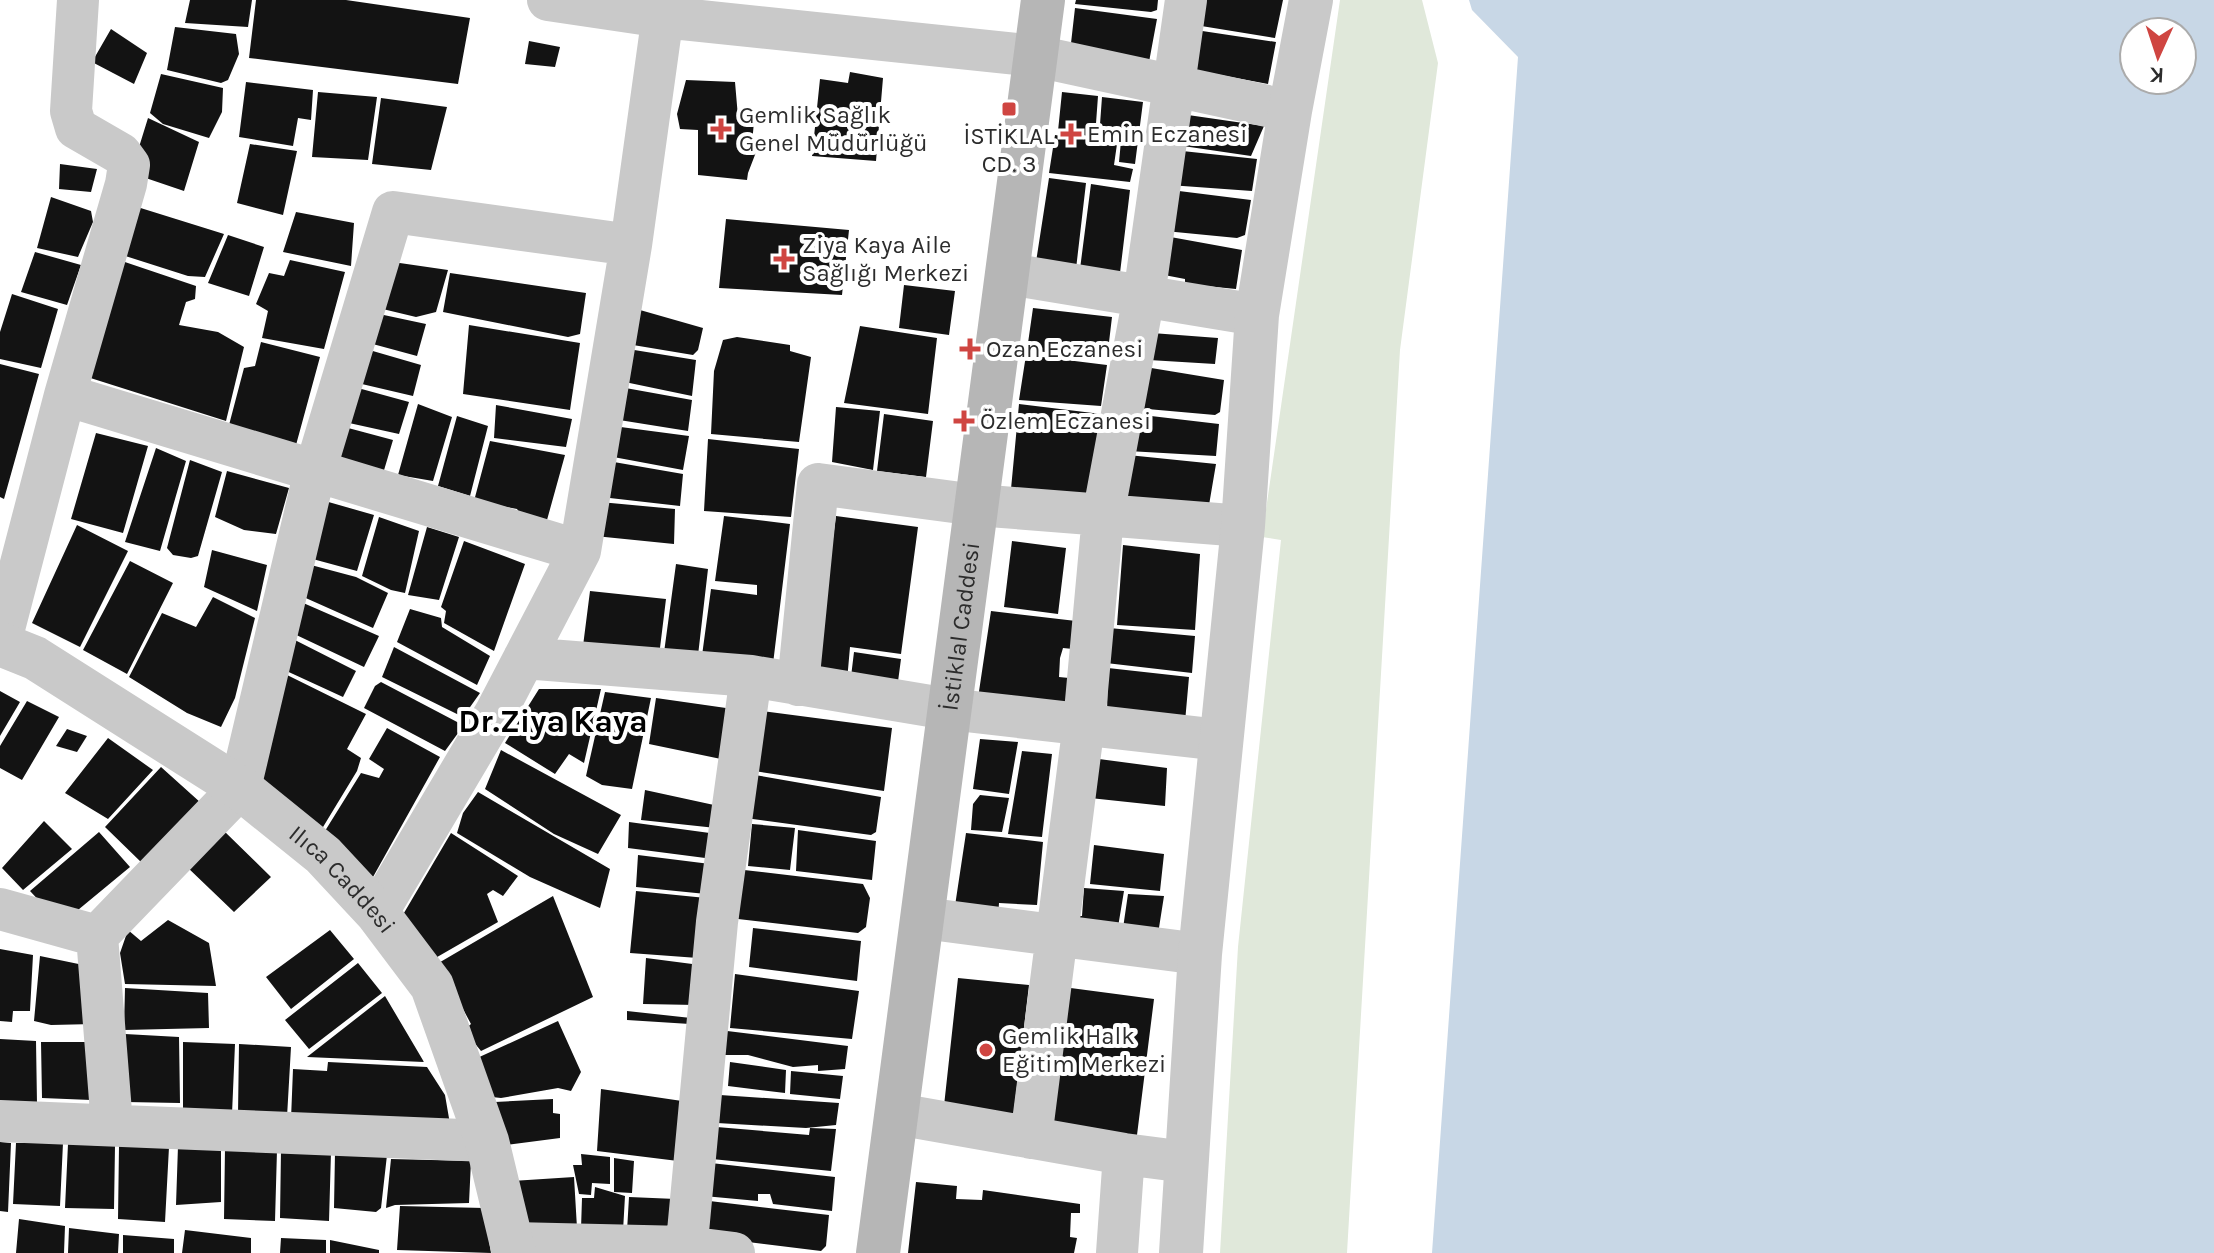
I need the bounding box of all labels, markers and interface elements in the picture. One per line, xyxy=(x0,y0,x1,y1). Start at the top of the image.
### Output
north arrow xyxy=(2118,16,2198,96)
text: K xyxy=(2149,62,2165,88)
marker: İSTİKLAL CD. 3 xyxy=(1000,100,1018,118)
place label: Gemlik Sağlık Genel Müdürlüğü xyxy=(739,101,928,157)
marker: Gemlik Sağlık Genel Müdürlüğü xyxy=(710,118,732,140)
place label: Emin Eczanesi xyxy=(1087,120,1247,148)
place label: İSTİKLAL CD. 3 xyxy=(964,122,1055,178)
marker: Emin Eczanesi xyxy=(1062,125,1080,143)
place label: Ziya Kaya Aile Sağlığı Merkezi xyxy=(802,231,969,287)
marker: Ziya Kaya Aile Sağlığı Merkezi xyxy=(773,248,795,270)
place label: Ozan Eczanesi xyxy=(986,335,1143,363)
marker: Ozan Eczanesi xyxy=(961,340,979,358)
place label: Özlem Eczanesi xyxy=(980,407,1151,435)
marker: Özlem Eczanesi xyxy=(955,412,973,430)
street label: İstiklal Caddesi xyxy=(936,540,985,713)
district label: Dr.Ziya Kaya xyxy=(458,703,648,740)
street label: Ilıca Caddesi xyxy=(284,819,401,939)
place label: Gemlik Halk Eğitim Merkezi xyxy=(1002,1022,1166,1078)
marker: Gemlik Halk Eğitim Merkezi xyxy=(977,1041,995,1059)

